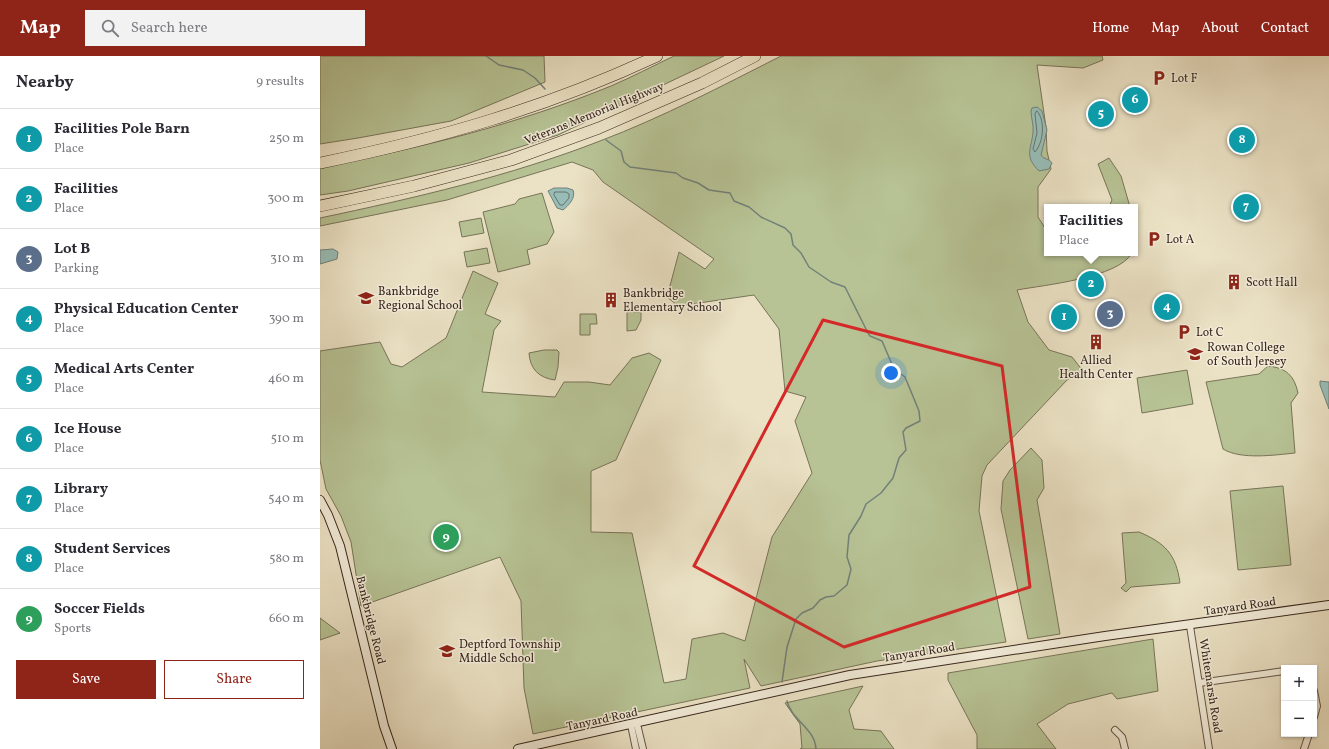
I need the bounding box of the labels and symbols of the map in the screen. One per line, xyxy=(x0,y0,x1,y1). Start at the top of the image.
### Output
parking icon: Lot F xyxy=(1150,69,1168,87)
place label: Lot F xyxy=(1171,71,1198,87)
street label: Veterans Memorial Highway xyxy=(522,78,667,149)
pin: 6 xyxy=(1122,85,1148,115)
pin: 5 xyxy=(1088,99,1114,129)
pin: 8 xyxy=(1229,125,1255,155)
pin: 7 xyxy=(1233,192,1259,222)
parking icon: Lot A xyxy=(1145,230,1163,248)
place label: Lot A xyxy=(1166,232,1195,248)
pin: 2 xyxy=(1078,269,1104,299)
building icon: Scott Hall xyxy=(1225,273,1243,291)
place label: Scott Hall xyxy=(1246,275,1298,291)
place label: Bankbridge Regional School xyxy=(378,284,462,314)
place label: Bankbridge Elementary School xyxy=(623,286,722,316)
school or university icon: Bankbridge Regional School xyxy=(357,289,375,307)
building icon: Bankbridge Elementary School xyxy=(602,291,620,309)
pin: 4 xyxy=(1154,292,1180,322)
pin: 3 xyxy=(1097,299,1123,329)
pin: 1 xyxy=(1051,302,1077,332)
parking icon: Lot C xyxy=(1175,323,1193,341)
place label: Lot C xyxy=(1196,325,1224,341)
building icon: Allied Health Center xyxy=(1087,333,1105,351)
place label: Rowan College of South Jersey xyxy=(1207,340,1287,370)
school or university icon: Rowan College of South Jersey xyxy=(1186,345,1204,363)
place label: Allied Health Center xyxy=(1059,353,1133,383)
your location xyxy=(881,363,901,383)
pin: 9 xyxy=(433,522,459,552)
street label: Bankbridge Road xyxy=(351,574,389,666)
street label: Tanyard Road xyxy=(1203,594,1277,620)
place label: Deptford Township Middle School xyxy=(459,637,561,667)
street label: Whitemarsh Road xyxy=(1195,638,1225,735)
street label: Tanyard Road xyxy=(882,639,957,667)
school or university icon: Deptford Township Middle School xyxy=(438,642,456,660)
street label: Tanyard Road xyxy=(565,705,640,735)

